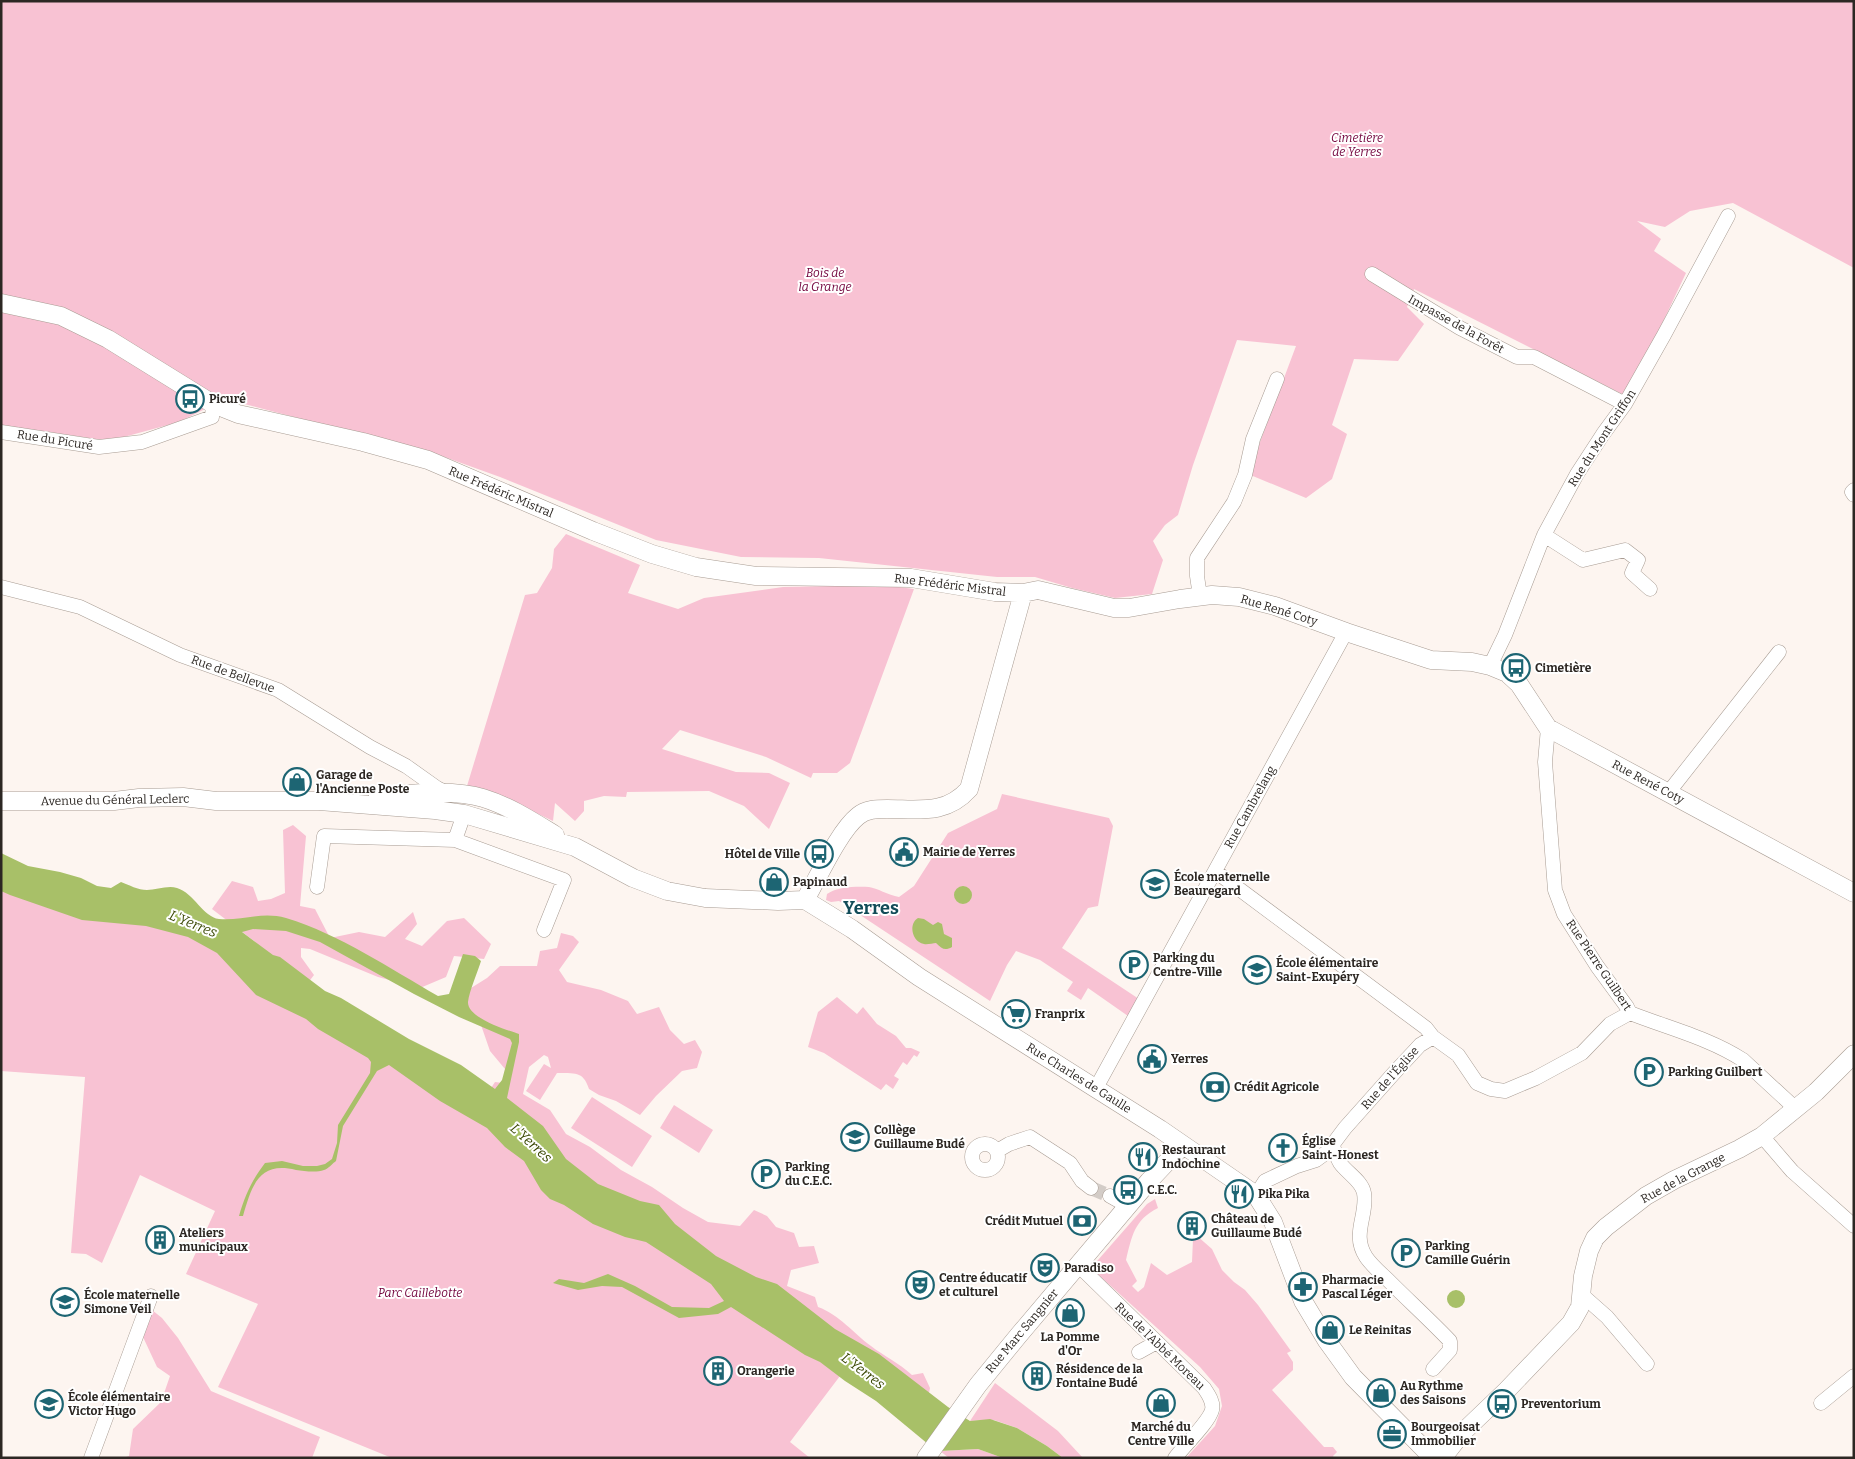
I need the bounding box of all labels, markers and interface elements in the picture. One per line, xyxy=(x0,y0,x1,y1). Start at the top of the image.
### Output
park label: Cimetière de Yerres xyxy=(1331,131,1383,159)
park label: Bois de la Grange xyxy=(798,266,852,294)
street label: Impasse de la Forêt xyxy=(1406,292,1507,356)
bus stop icon: Picuré xyxy=(175,384,205,414)
street label: Rue du Mont Griffon xyxy=(1565,387,1639,489)
place label: Picuré xyxy=(209,392,246,406)
street label: Rue du Picuré xyxy=(16,427,94,453)
street label: Rue Frédéric Mistral xyxy=(446,464,556,521)
street label: Rue Frédéric Mistral xyxy=(893,571,1007,599)
street label: Rue René Coty xyxy=(1239,592,1320,629)
street label: Rue de Bellevue xyxy=(189,652,277,696)
bus stop icon: Cimetière xyxy=(1501,653,1531,683)
place label: Cimetière xyxy=(1535,661,1592,675)
street label: Rue René Coty xyxy=(1609,757,1687,807)
street label: Rue Cambrelang xyxy=(1222,763,1279,851)
shop icon: Garage de l'Ancienne Poste xyxy=(282,767,312,797)
place label: Garage de l'Ancienne Poste xyxy=(316,768,410,796)
street label: Avenue du Général Leclerc xyxy=(41,792,189,808)
public building icon: Mairie de Yerres xyxy=(889,837,919,867)
bus stop icon: Hôtel de Ville xyxy=(804,839,834,869)
place label: Mairie de Yerres xyxy=(923,845,1015,859)
place label: Hôtel de Ville xyxy=(725,847,800,861)
shop icon: Papinaud xyxy=(759,867,789,897)
place label: École maternelle Beauregard xyxy=(1174,868,1270,898)
school or university icon: École maternelle Beauregard xyxy=(1140,869,1170,899)
place label: Papinaud xyxy=(793,875,848,889)
district label: Yerres xyxy=(843,897,899,919)
water label: L'Yerres xyxy=(167,907,220,941)
street label: Rue Pierre Guilbert xyxy=(1563,917,1635,1014)
parking icon: Parking du Centre-Ville xyxy=(1119,950,1149,980)
place label: Parking du Centre-Ville xyxy=(1153,951,1223,979)
place label: École élémentaire Saint-Exupéry xyxy=(1276,954,1379,984)
school or university icon: École élémentaire Saint-Exupéry xyxy=(1242,955,1272,985)
supermarket icon: Franprix xyxy=(1001,999,1031,1029)
place label: Franprix xyxy=(1035,1007,1085,1021)
street label: Rue Charles de Gaulle xyxy=(1024,1040,1134,1116)
street label: Rue de l'Église xyxy=(1358,1043,1422,1112)
public building icon: Yerres xyxy=(1137,1044,1167,1074)
place label: Yerres xyxy=(1171,1052,1208,1066)
parking icon: Parking Guilbert xyxy=(1634,1057,1664,1087)
place label: Parking Guilbert xyxy=(1668,1065,1763,1079)
bank icon: Crédit Agricole xyxy=(1200,1072,1230,1102)
place label: Crédit Agricole xyxy=(1234,1080,1320,1094)
water label: L'Yerres xyxy=(507,1120,556,1166)
school or university icon: Collège Guillaume Budé xyxy=(840,1122,870,1152)
place label: Collège Guillaume Budé xyxy=(874,1123,965,1151)
place label: Église Saint-Honest xyxy=(1302,1132,1379,1162)
church icon: Église Saint-Honest xyxy=(1268,1133,1298,1163)
restaurant icon: Restaurant Indochine xyxy=(1128,1142,1158,1172)
place label: Restaurant Indochine xyxy=(1162,1143,1226,1171)
street label: Rue de la Grange xyxy=(1638,1150,1728,1206)
parking icon: Parking du C.E.C. xyxy=(751,1159,781,1189)
place label: Parking du C.E.C. xyxy=(785,1160,832,1188)
bus stop icon: C.E.C. xyxy=(1113,1175,1143,1205)
restaurant icon: Pika Pika xyxy=(1224,1179,1254,1209)
place label: C.E.C. xyxy=(1147,1183,1177,1197)
place label: Pika Pika xyxy=(1258,1187,1310,1201)
bank icon: Crédit Mutuel xyxy=(1067,1206,1097,1236)
building icon: Château de Guillaume Budé xyxy=(1177,1211,1207,1241)
place label: Château de Guillaume Budé xyxy=(1211,1212,1302,1240)
place label: Crédit Mutuel xyxy=(985,1214,1063,1228)
building icon: Ateliers municipaux xyxy=(145,1225,175,1255)
place label: Ateliers municipaux xyxy=(179,1226,248,1254)
parking icon: Parking Camille Guérin xyxy=(1391,1238,1421,1268)
place label: Parking Camille Guérin xyxy=(1425,1239,1511,1267)
theatre icon: Paradiso xyxy=(1030,1253,1060,1283)
place label: Paradiso xyxy=(1064,1261,1114,1275)
theatre icon: Centre éducatif et culturel xyxy=(905,1270,935,1300)
place label: Centre éducatif et culturel xyxy=(939,1271,1028,1299)
pharmacy icon: Pharmacie Pascal Léger xyxy=(1288,1272,1318,1302)
place label: Pharmacie Pascal Léger xyxy=(1322,1273,1393,1301)
place label: École maternelle Simone Veil xyxy=(84,1286,180,1316)
park label: Parc Caillebotte xyxy=(378,1286,462,1300)
street label: Rue Marc Sangnier xyxy=(983,1286,1062,1376)
school or university icon: École maternelle Simone Veil xyxy=(50,1287,80,1317)
shop icon: La Pomme d'Or xyxy=(1055,1298,1085,1328)
street label: Rue de l'Abbé Moreau xyxy=(1112,1300,1208,1393)
shop icon: Le Reinitas xyxy=(1315,1315,1345,1345)
place label: Le Reinitas xyxy=(1349,1323,1411,1337)
place label: La Pomme d'Or xyxy=(1040,1330,1100,1358)
water label: L'Yerres xyxy=(838,1349,888,1393)
building icon: Orangerie xyxy=(703,1356,733,1386)
building icon: Résidence de la Fontaine Budé xyxy=(1022,1361,1052,1391)
place label: Résidence de la Fontaine Budé xyxy=(1056,1362,1143,1390)
place label: Orangerie xyxy=(737,1364,795,1378)
shop icon: Au Rythme des Saisons xyxy=(1366,1378,1396,1408)
place label: Au Rythme des Saisons xyxy=(1400,1379,1466,1407)
place label: École élémentaire Victor Hugo xyxy=(68,1388,171,1418)
shop icon: Marché du Centre Ville xyxy=(1146,1388,1176,1418)
school or university icon: École élémentaire Victor Hugo xyxy=(34,1389,64,1419)
bus stop icon: Preventorium xyxy=(1487,1389,1517,1419)
place label: Preventorium xyxy=(1521,1397,1601,1411)
office icon: Bourgeoisat Immobilier xyxy=(1377,1419,1407,1449)
place label: Marché du Centre Ville xyxy=(1128,1420,1195,1448)
place label: Bourgeoisat Immobilier xyxy=(1411,1420,1480,1448)

